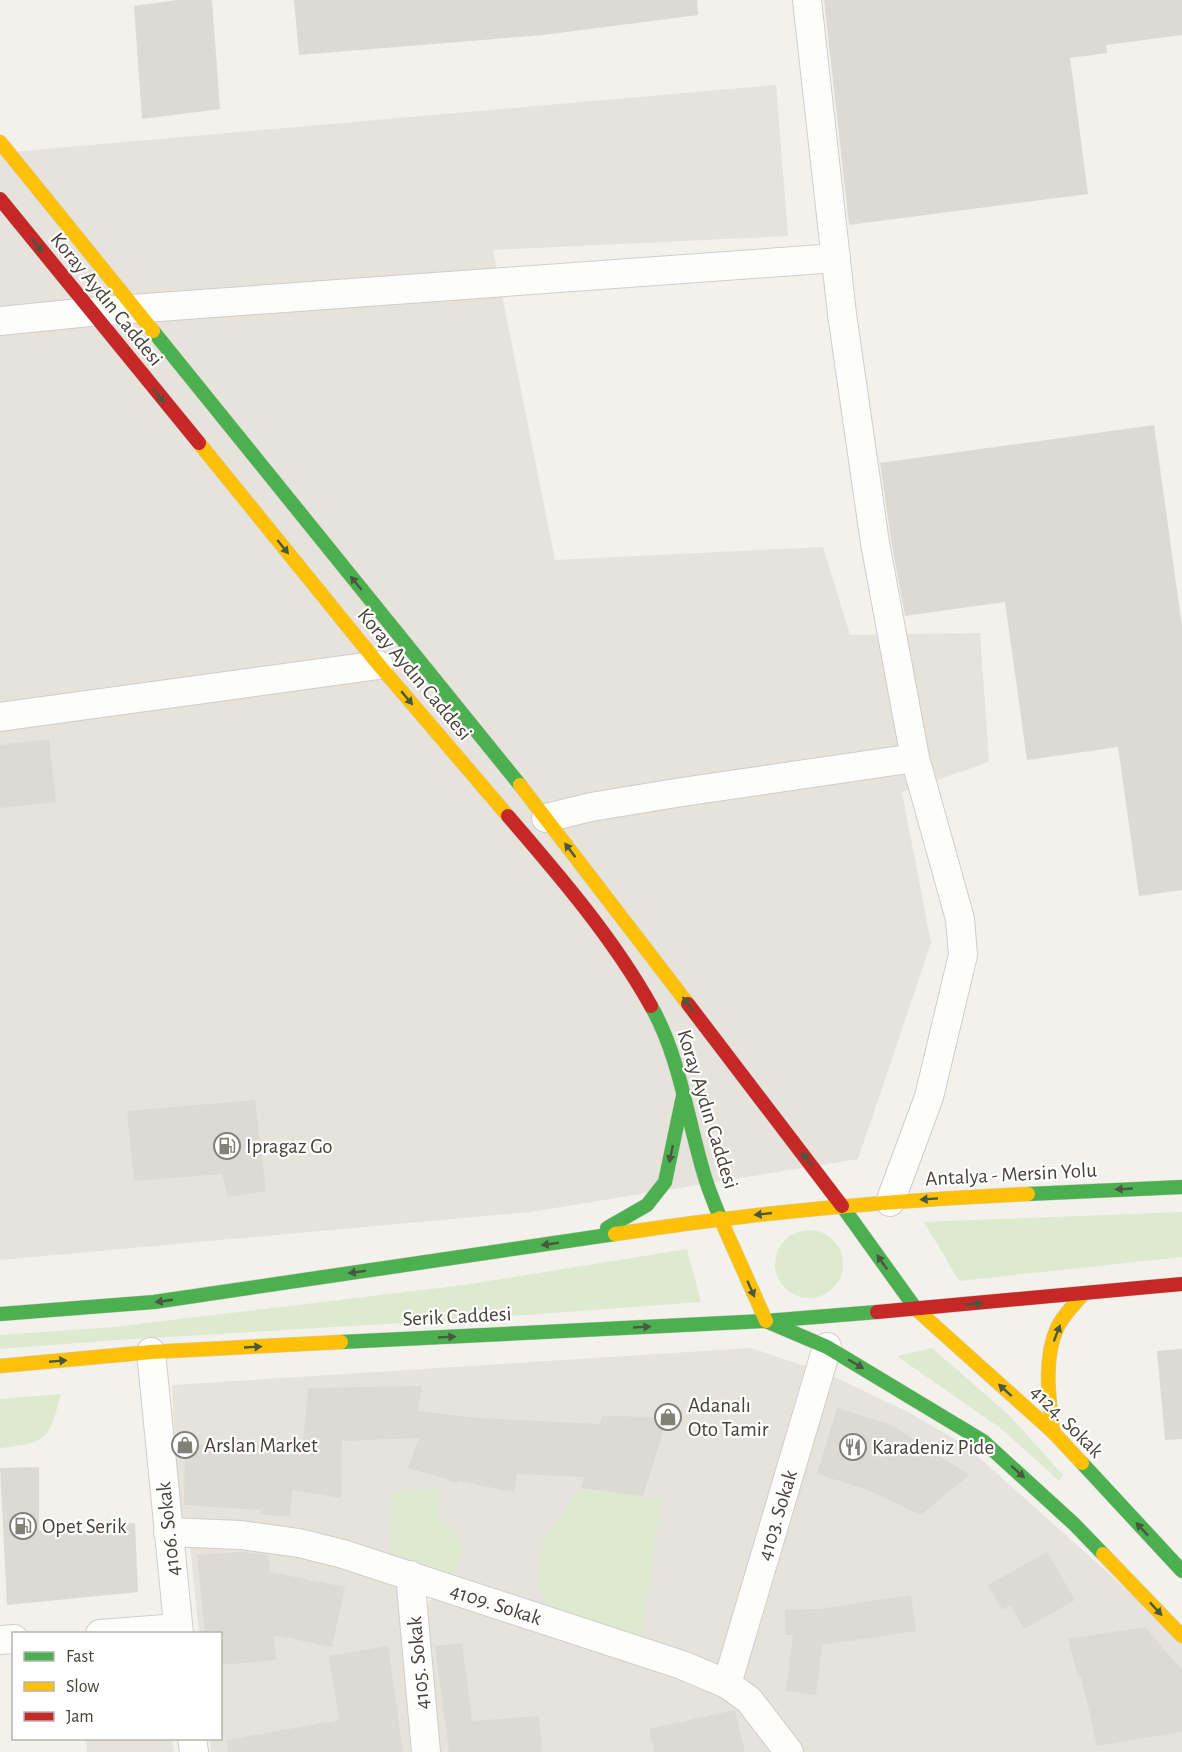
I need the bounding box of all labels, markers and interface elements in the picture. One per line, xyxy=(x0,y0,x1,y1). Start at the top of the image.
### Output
street label: Koray Aydın Caddesi xyxy=(46,229,167,370)
one-way arrow xyxy=(30,237,43,253)
one-way arrow xyxy=(153,389,165,404)
one-way arrow xyxy=(276,540,288,555)
one-way arrow xyxy=(351,575,363,590)
street label: Koray Aydın Caddesi xyxy=(354,604,476,744)
one-way arrow xyxy=(400,690,413,706)
one-way arrow xyxy=(564,842,576,858)
one-way arrow xyxy=(683,997,695,1012)
street label: Koray Aydın Caddesi xyxy=(673,1027,742,1191)
fuel station icon: Ipragaz Go xyxy=(212,1131,242,1161)
place label: Ipragaz Go xyxy=(246,1136,333,1157)
one-way arrow xyxy=(666,1144,675,1163)
one-way arrow xyxy=(801,1152,813,1168)
street label: Antalya - Mersin Yolu xyxy=(925,1160,1098,1189)
one-way arrow xyxy=(1114,1185,1133,1194)
one-way arrow xyxy=(919,1194,938,1204)
one-way arrow xyxy=(754,1209,773,1219)
one-way arrow xyxy=(540,1239,559,1248)
one-way arrow xyxy=(876,1254,888,1270)
one-way arrow xyxy=(347,1268,366,1277)
one-way arrow xyxy=(747,1280,756,1297)
one-way arrow xyxy=(154,1296,173,1305)
one-way arrow xyxy=(964,1299,983,1309)
street label: Serik Caddesi xyxy=(402,1303,512,1330)
one-way arrow xyxy=(633,1323,652,1332)
one-way arrow xyxy=(1052,1324,1062,1342)
one-way arrow xyxy=(438,1333,457,1342)
one-way arrow xyxy=(243,1343,262,1352)
one-way arrow xyxy=(49,1356,68,1366)
one-way arrow xyxy=(848,1359,865,1369)
street label: 4124. Sokak xyxy=(1026,1381,1107,1462)
one-way arrow xyxy=(998,1384,1013,1397)
place label: Adanalı Oto Tamir xyxy=(688,1395,769,1440)
shop icon: Adanalı Oto Tamir xyxy=(653,1402,683,1432)
shop icon: Arslan Market xyxy=(170,1430,200,1460)
restaurant icon: Karadeniz Pide xyxy=(838,1432,868,1462)
place label: Arslan Market xyxy=(204,1435,318,1456)
place label: Karadeniz Pide xyxy=(872,1437,994,1458)
one-way arrow xyxy=(1010,1465,1025,1479)
street label: 4103. Sokak xyxy=(754,1467,801,1563)
street label: 4106. Sokak xyxy=(153,1480,184,1577)
fuel station icon: Opet Serik xyxy=(8,1511,38,1541)
place label: Opet Serik xyxy=(42,1516,127,1537)
one-way arrow xyxy=(1135,1521,1149,1536)
street label: 4109. Sokak xyxy=(448,1580,545,1629)
one-way arrow xyxy=(1149,1601,1163,1615)
street label: 4105. Sokak xyxy=(404,1615,433,1711)
legend xyxy=(12,1632,222,1740)
text: Fast xyxy=(66,1648,94,1666)
text: Slow xyxy=(66,1678,99,1696)
text: Jam xyxy=(66,1708,94,1726)

